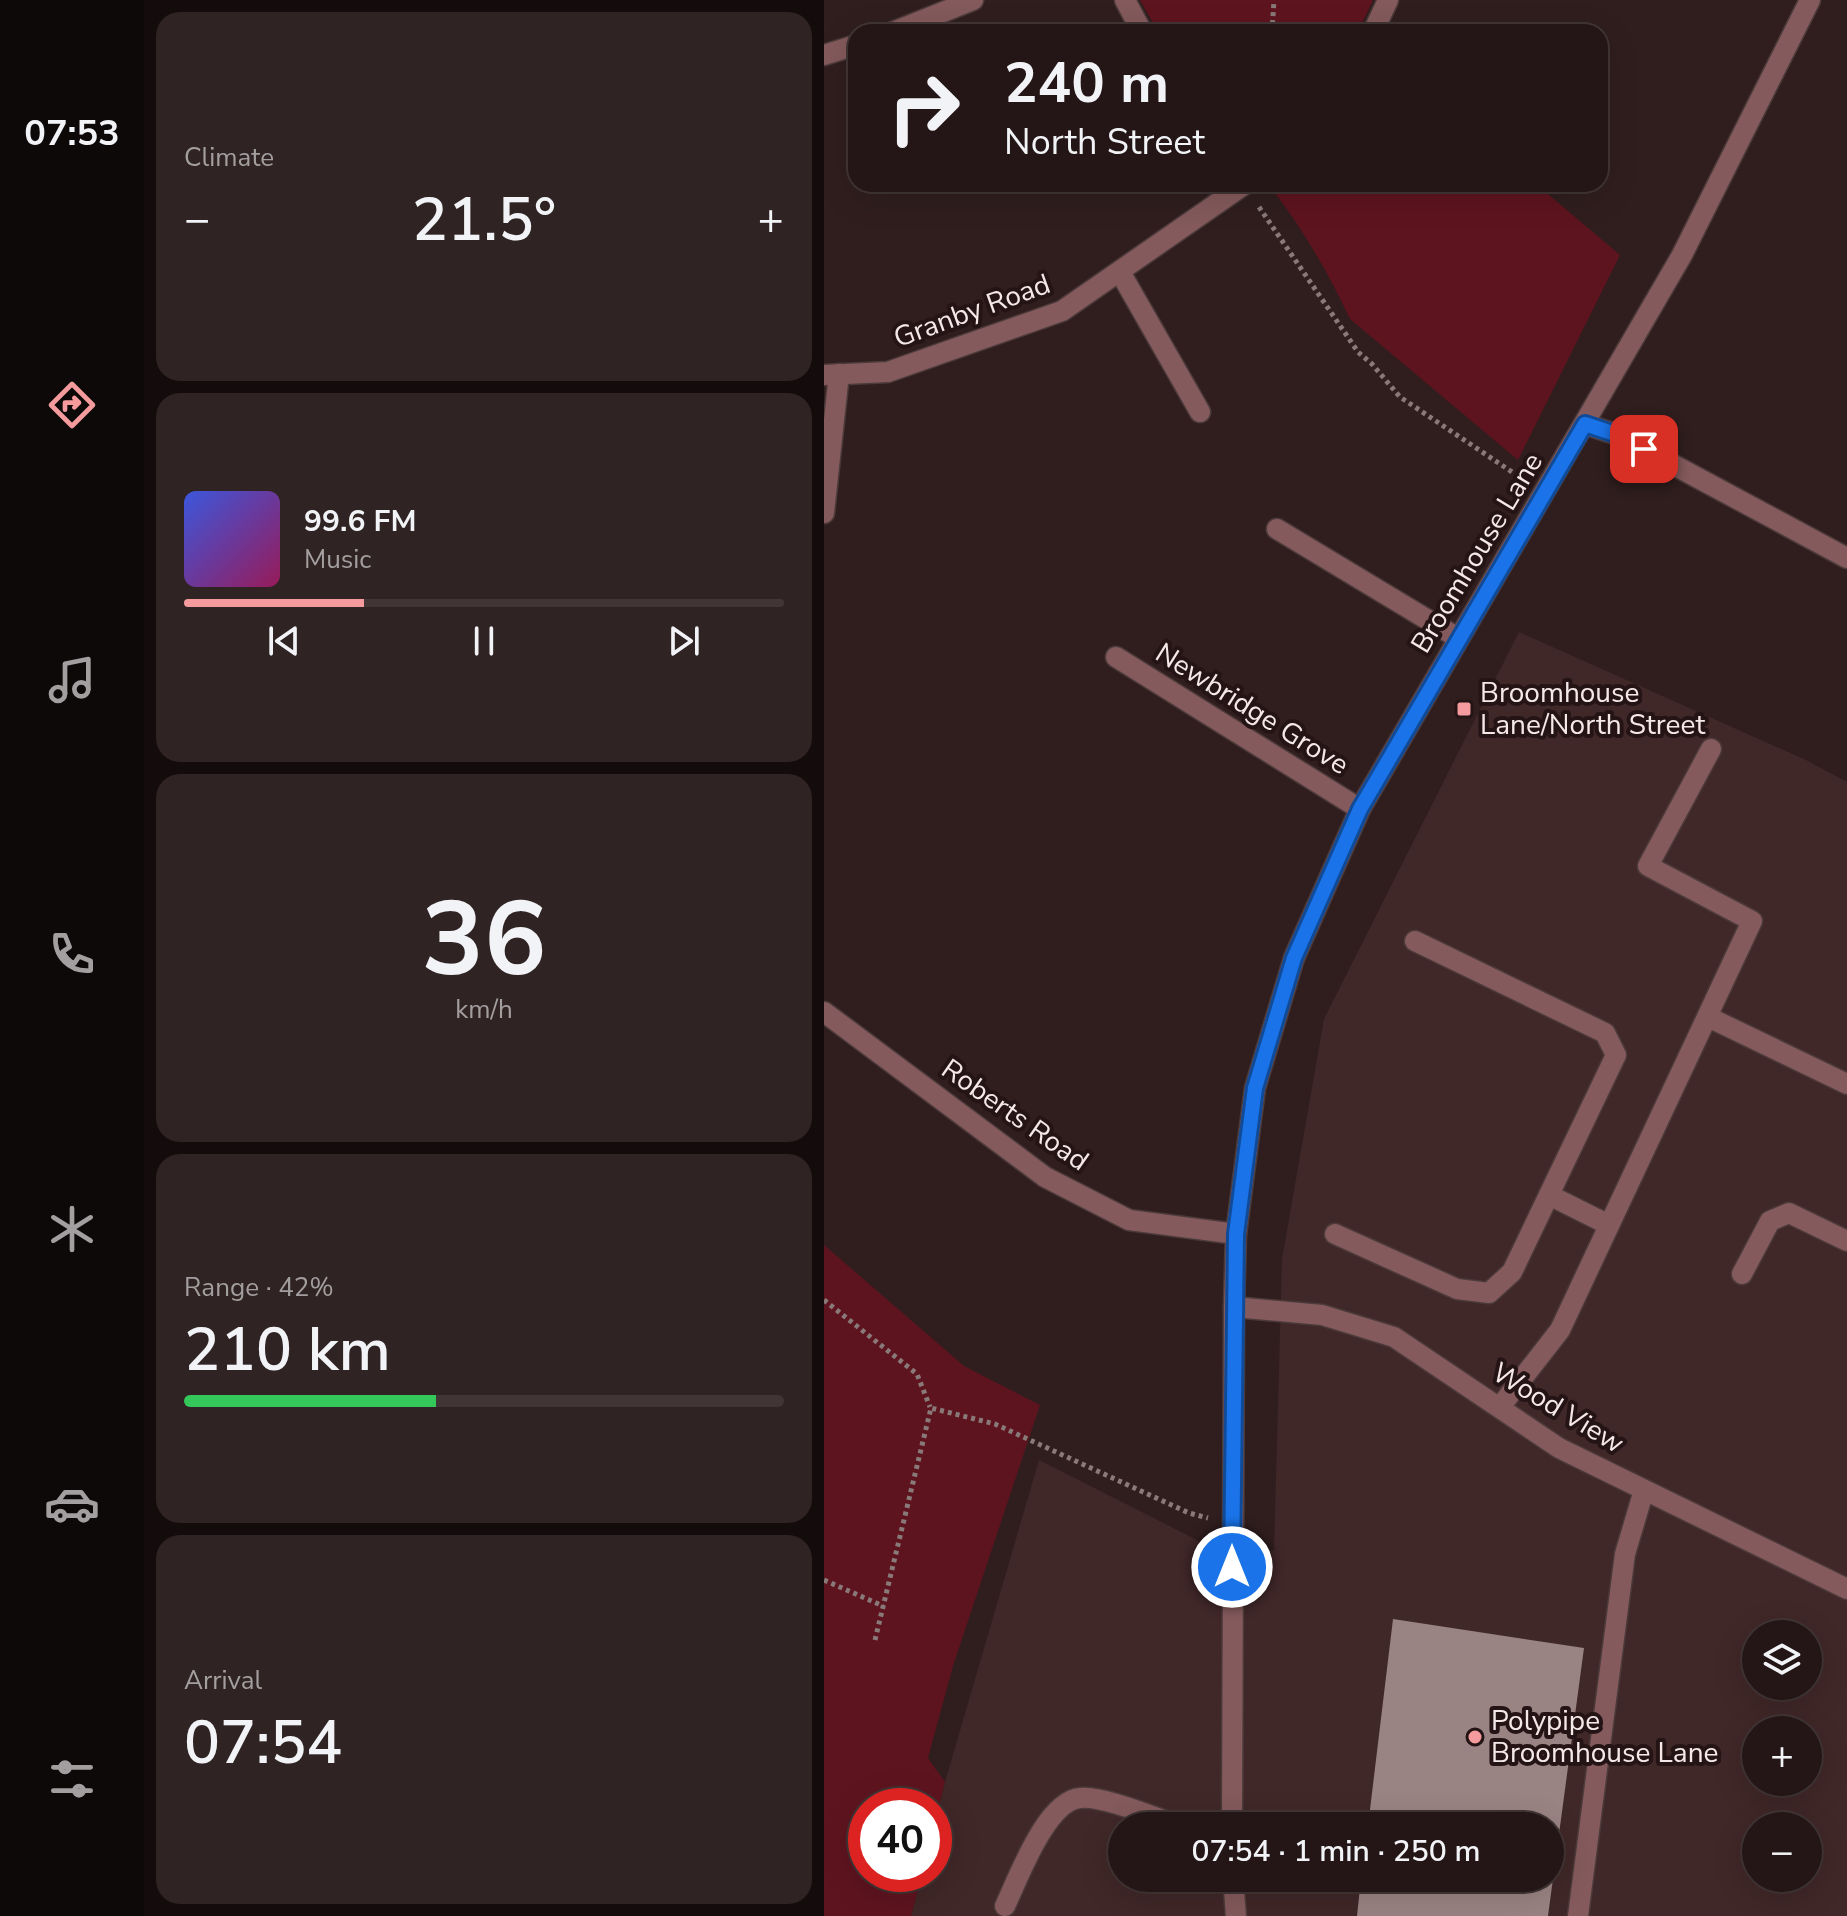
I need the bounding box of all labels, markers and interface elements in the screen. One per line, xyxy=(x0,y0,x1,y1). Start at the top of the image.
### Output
text: 240 m xyxy=(1004,45,1169,122)
icon: right xyxy=(872,56,976,160)
text: 07:53 xyxy=(24,109,120,158)
text: North Street xyxy=(1004,118,1205,167)
text: Climate xyxy=(184,140,274,175)
text: 21.5° xyxy=(412,179,556,261)
text: − xyxy=(184,190,210,250)
text: + xyxy=(758,190,784,250)
street label: Granby Road xyxy=(889,265,1055,357)
icon: directions xyxy=(44,377,100,433)
pin xyxy=(1610,415,1678,483)
icon: arrive xyxy=(1622,427,1666,471)
street label: Broomhouse Lane xyxy=(1402,446,1552,660)
text: 99.6 FM xyxy=(304,501,416,542)
text: Music xyxy=(304,542,371,577)
icon: previous xyxy=(262,619,306,663)
icon: pause xyxy=(462,619,506,663)
icon: next xyxy=(662,619,706,663)
street label: Newbridge Grove xyxy=(1148,634,1356,784)
icon: music xyxy=(44,652,100,708)
place label: Broomhouse Lane/North Street xyxy=(1480,674,1705,744)
marker: Broomhouse Lane/North Street xyxy=(1455,700,1473,718)
text: 36 xyxy=(422,869,546,1011)
icon: phone xyxy=(44,926,100,982)
text: km/h xyxy=(455,992,513,1027)
street label: Roberts Road xyxy=(934,1050,1096,1180)
icon: climate xyxy=(44,1201,100,1257)
text: Range · 42% xyxy=(184,1270,334,1305)
text: 210 km xyxy=(184,1309,391,1391)
street label: Wood View xyxy=(1485,1354,1631,1462)
icon: car xyxy=(44,1476,100,1532)
position arrow xyxy=(1190,1525,1274,1609)
map controls xyxy=(1742,1620,1822,1892)
button: layers xyxy=(1742,1620,1822,1700)
text: Arrival xyxy=(184,1663,262,1698)
text: 07:54 xyxy=(184,1702,342,1784)
place label: Polypipe Broomhouse Lane xyxy=(1491,1702,1718,1772)
button: + xyxy=(1742,1716,1822,1796)
marker: Polypipe Broomhouse Lane xyxy=(1466,1728,1484,1746)
icon: filters xyxy=(44,1751,100,1807)
speed limit sign: 40 xyxy=(848,1788,952,1892)
button: − xyxy=(1742,1812,1822,1892)
text: 07:54 · 1 min · 250 m xyxy=(1191,1831,1481,1872)

